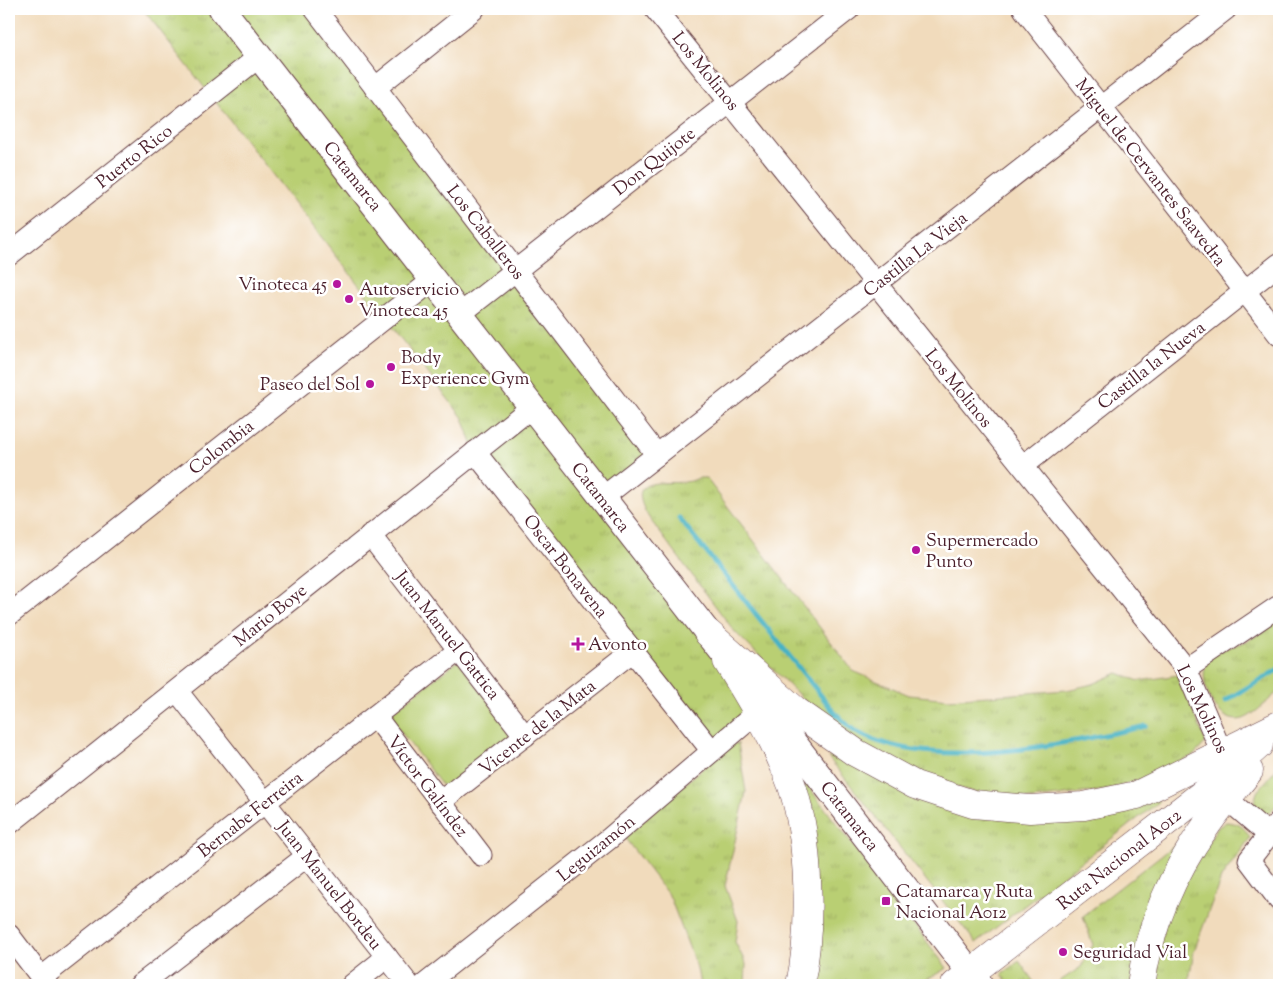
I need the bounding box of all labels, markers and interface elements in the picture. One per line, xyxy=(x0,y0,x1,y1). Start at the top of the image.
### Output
street label: Los Molinos xyxy=(664,27,744,117)
street label: Miguel de Cervantes Saavedra xyxy=(1068,74,1231,273)
street label: Puerto Rico xyxy=(91,119,179,196)
street label: Don Quijote xyxy=(608,122,702,203)
street label: Catamarca xyxy=(316,137,387,218)
street label: Los Caballeros xyxy=(439,180,530,286)
street label: Castilla La Vieja xyxy=(859,207,974,305)
place label: Vinoteca 45 xyxy=(238,273,327,299)
marker: Vinoteca 45 xyxy=(331,278,343,290)
place label: Autoservicio Vinoteca 45 xyxy=(359,278,459,325)
marker: Autoservicio Vinoteca 45 xyxy=(343,293,355,305)
street label: Castilla la Nueva xyxy=(1093,316,1212,417)
street label: Los Molinos xyxy=(917,344,997,434)
place label: Body Experience Gym xyxy=(401,346,530,393)
marker: Body Experience Gym xyxy=(385,361,397,373)
place label: Paseo del Sol xyxy=(260,373,360,399)
marker: Paseo del Sol xyxy=(364,378,376,390)
street label: Colombia xyxy=(184,415,260,482)
street label: Catamarca xyxy=(564,458,635,539)
street label: Oscar Bonavena xyxy=(516,510,613,625)
place label: Supermercado Punto xyxy=(926,529,1038,576)
marker: Supermercado Punto xyxy=(910,544,922,556)
street label: Juan Manuel Gattica xyxy=(387,565,505,706)
street label: Mario Boye xyxy=(229,579,314,654)
place label: Avonto xyxy=(588,633,647,659)
marker: Avonto xyxy=(572,638,584,650)
street label: Los Molinos xyxy=(1169,661,1234,758)
street label: Vicente de la Mata xyxy=(474,675,602,783)
street label: Víctor Galíndez xyxy=(379,731,474,844)
street label: Bernabe Ferreira xyxy=(193,766,309,865)
street label: Catamarca xyxy=(813,777,884,858)
street label: Ruta Nacional A012 xyxy=(1052,803,1188,918)
street label: Leguizamón xyxy=(553,810,642,889)
street label: Juan Manuel Bordeu xyxy=(269,815,387,956)
place label: Catamarca y Ruta Nacional A012 xyxy=(896,880,1033,927)
marker: Catamarca y Ruta Nacional A012 xyxy=(880,895,892,907)
place label: Seguridad Vial xyxy=(1073,941,1187,967)
marker: Seguridad Vial xyxy=(1057,946,1069,958)

